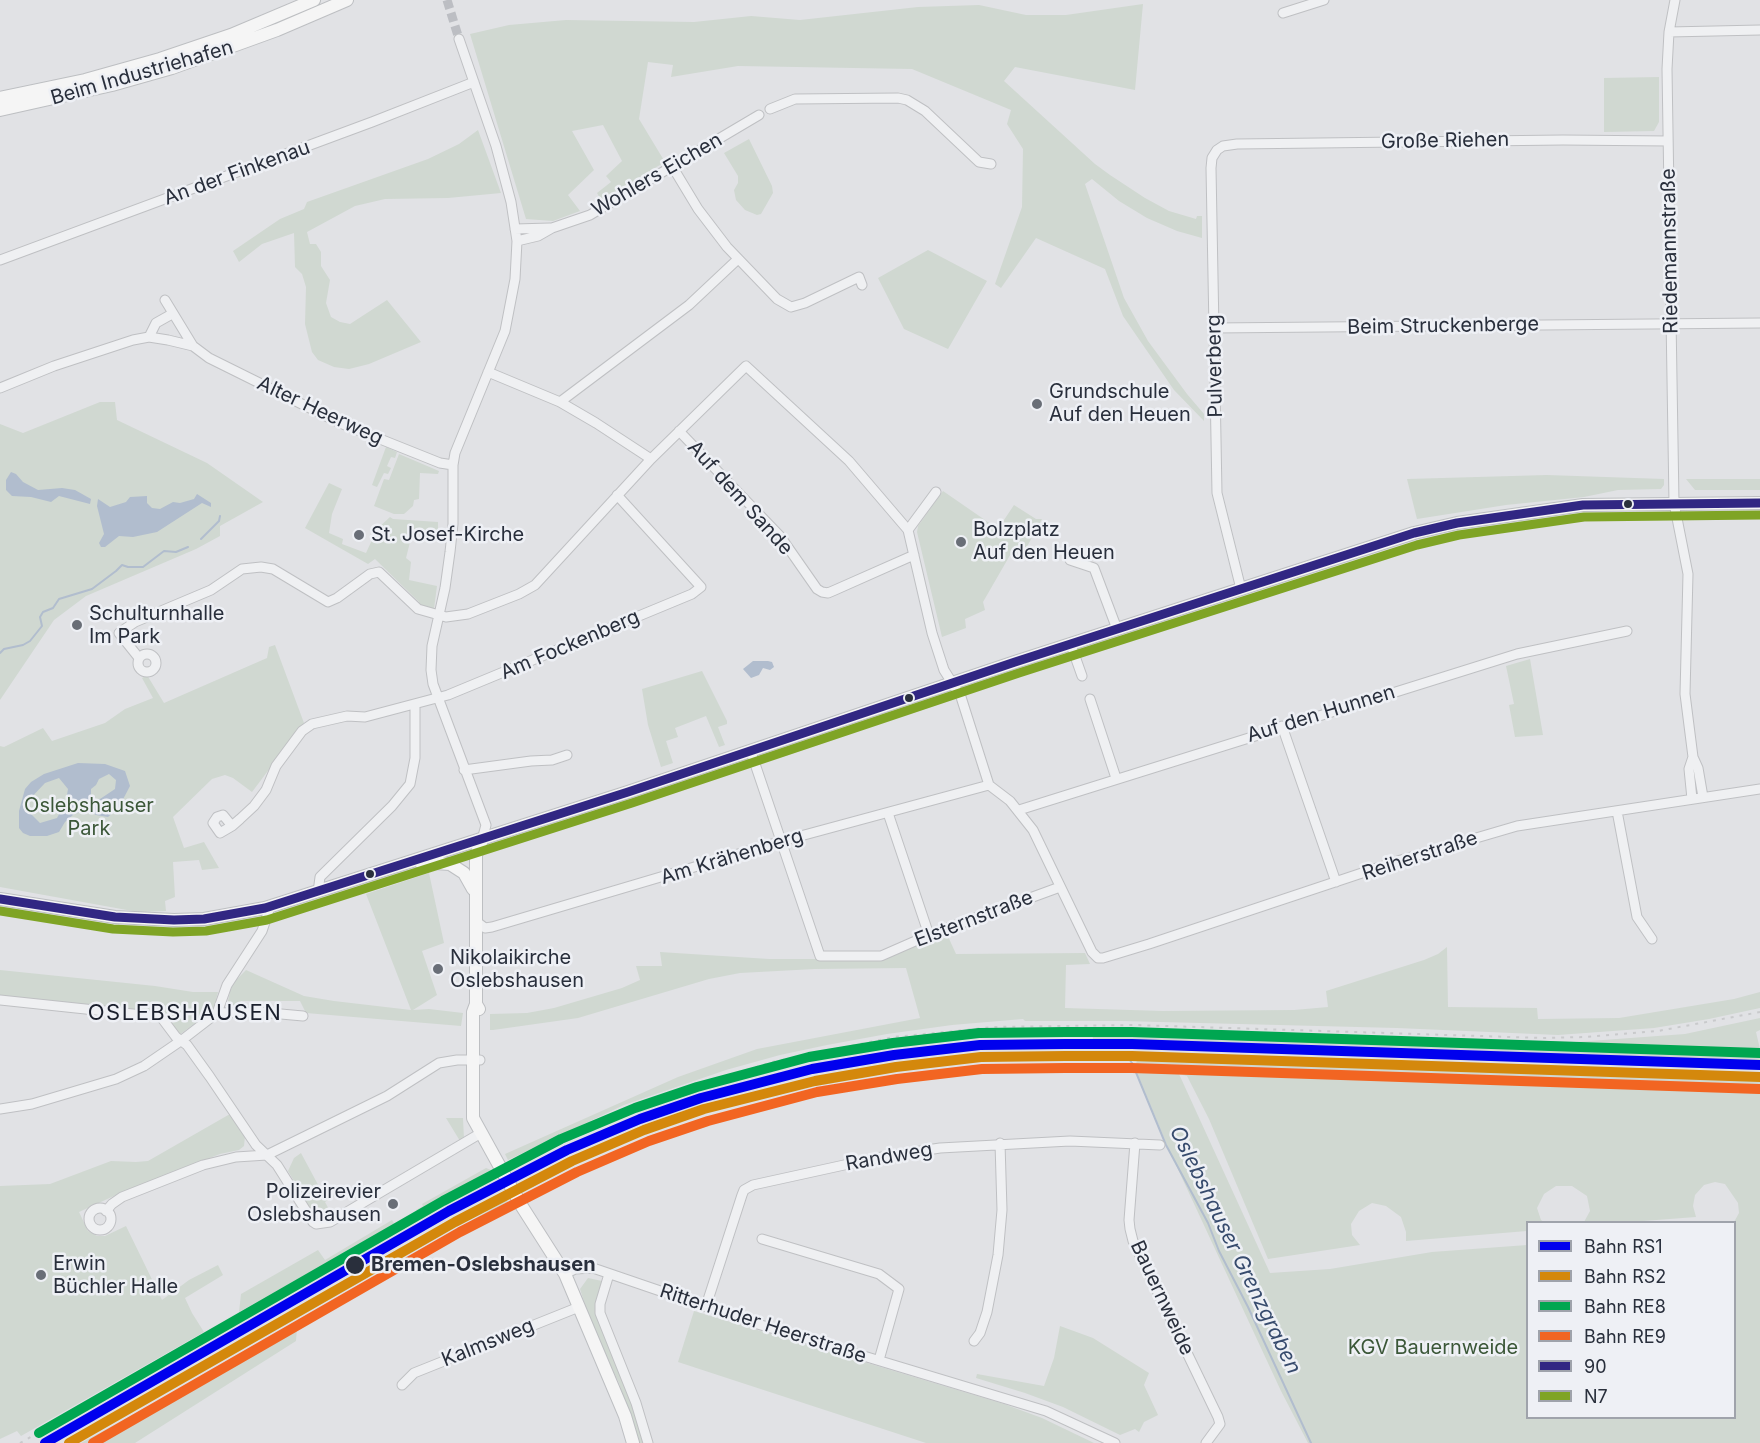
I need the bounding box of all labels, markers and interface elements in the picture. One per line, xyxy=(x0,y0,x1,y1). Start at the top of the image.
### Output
street label: Beim Industriehafen xyxy=(48,35,236,111)
street label: Wohlers Eichen xyxy=(588,128,726,222)
street label: Große Riehen xyxy=(1381,128,1509,154)
street label: An der Finkenau xyxy=(161,135,313,211)
street label: Riedemannstraße xyxy=(1657,168,1683,334)
street label: Beim Struckenberge xyxy=(1347,312,1539,340)
street label: Pulverberg xyxy=(1202,314,1228,418)
street label: Alter Heerweg xyxy=(253,371,387,451)
place label: Grundschule Auf den Heuen xyxy=(1049,380,1191,427)
marker: Grundschule Auf den Heuen xyxy=(1030,397,1044,411)
street label: Auf dem Sande xyxy=(682,436,798,560)
unlabelled marker xyxy=(1622,498,1634,510)
place label: Bolzplatz Auf den Heuen xyxy=(973,518,1115,565)
place label: St. Josef-Kirche xyxy=(371,523,524,547)
marker: St. Josef-Kirche xyxy=(352,528,366,542)
marker: Bolzplatz Auf den Heuen xyxy=(954,535,968,549)
place label: Schulturnhalle Im Park xyxy=(89,602,224,649)
street label: Am Fockenberg xyxy=(497,605,643,685)
marker: Schulturnhalle Im Park xyxy=(70,618,84,632)
street label: Auf den Hunnen xyxy=(1244,680,1398,748)
unlabelled marker xyxy=(903,692,915,704)
park label: Oslebshauser Park xyxy=(24,794,154,841)
street label: Am Krähenberg xyxy=(658,824,806,890)
street label: Reiherstraße xyxy=(1359,826,1481,886)
unlabelled marker xyxy=(364,868,376,880)
street label: Elsternstraße xyxy=(911,885,1037,953)
place label: Nikolaikirche Oslebshausen xyxy=(450,946,584,993)
marker: Nikolaikirche Oslebshausen xyxy=(431,962,445,976)
district label: OSLEBSHAUSEN xyxy=(88,1000,282,1026)
water label: Oslebshauser Grenzgraben xyxy=(1164,1122,1306,1378)
street label: Randweg xyxy=(844,1138,934,1176)
place label: Polizeirevier Oslebshausen xyxy=(247,1180,381,1227)
marker: Polizeirevier Oslebshausen xyxy=(386,1197,400,1211)
legend xyxy=(1526,1221,1736,1419)
text: Bahn RS1 xyxy=(1584,1236,1663,1257)
street label: Bauernweide xyxy=(1125,1237,1199,1359)
place label: Erwin Büchler Halle xyxy=(53,1252,178,1299)
place label: Bremen-Oslebshausen xyxy=(371,1253,596,1277)
marker: Bremen-Oslebshausen xyxy=(344,1254,366,1276)
text: Bahn RS2 xyxy=(1584,1266,1666,1287)
marker: Erwin Büchler Halle xyxy=(34,1268,48,1282)
street label: Ritterhuder Heerstraße xyxy=(657,1279,869,1369)
text: Bahn RE8 xyxy=(1584,1296,1666,1317)
street label: Kalmsweg xyxy=(438,1314,538,1372)
text: Bahn RE9 xyxy=(1584,1326,1666,1347)
park label: KGV Bauernweide xyxy=(1348,1336,1518,1360)
text: 90 xyxy=(1584,1356,1607,1377)
text: N7 xyxy=(1584,1386,1608,1407)

